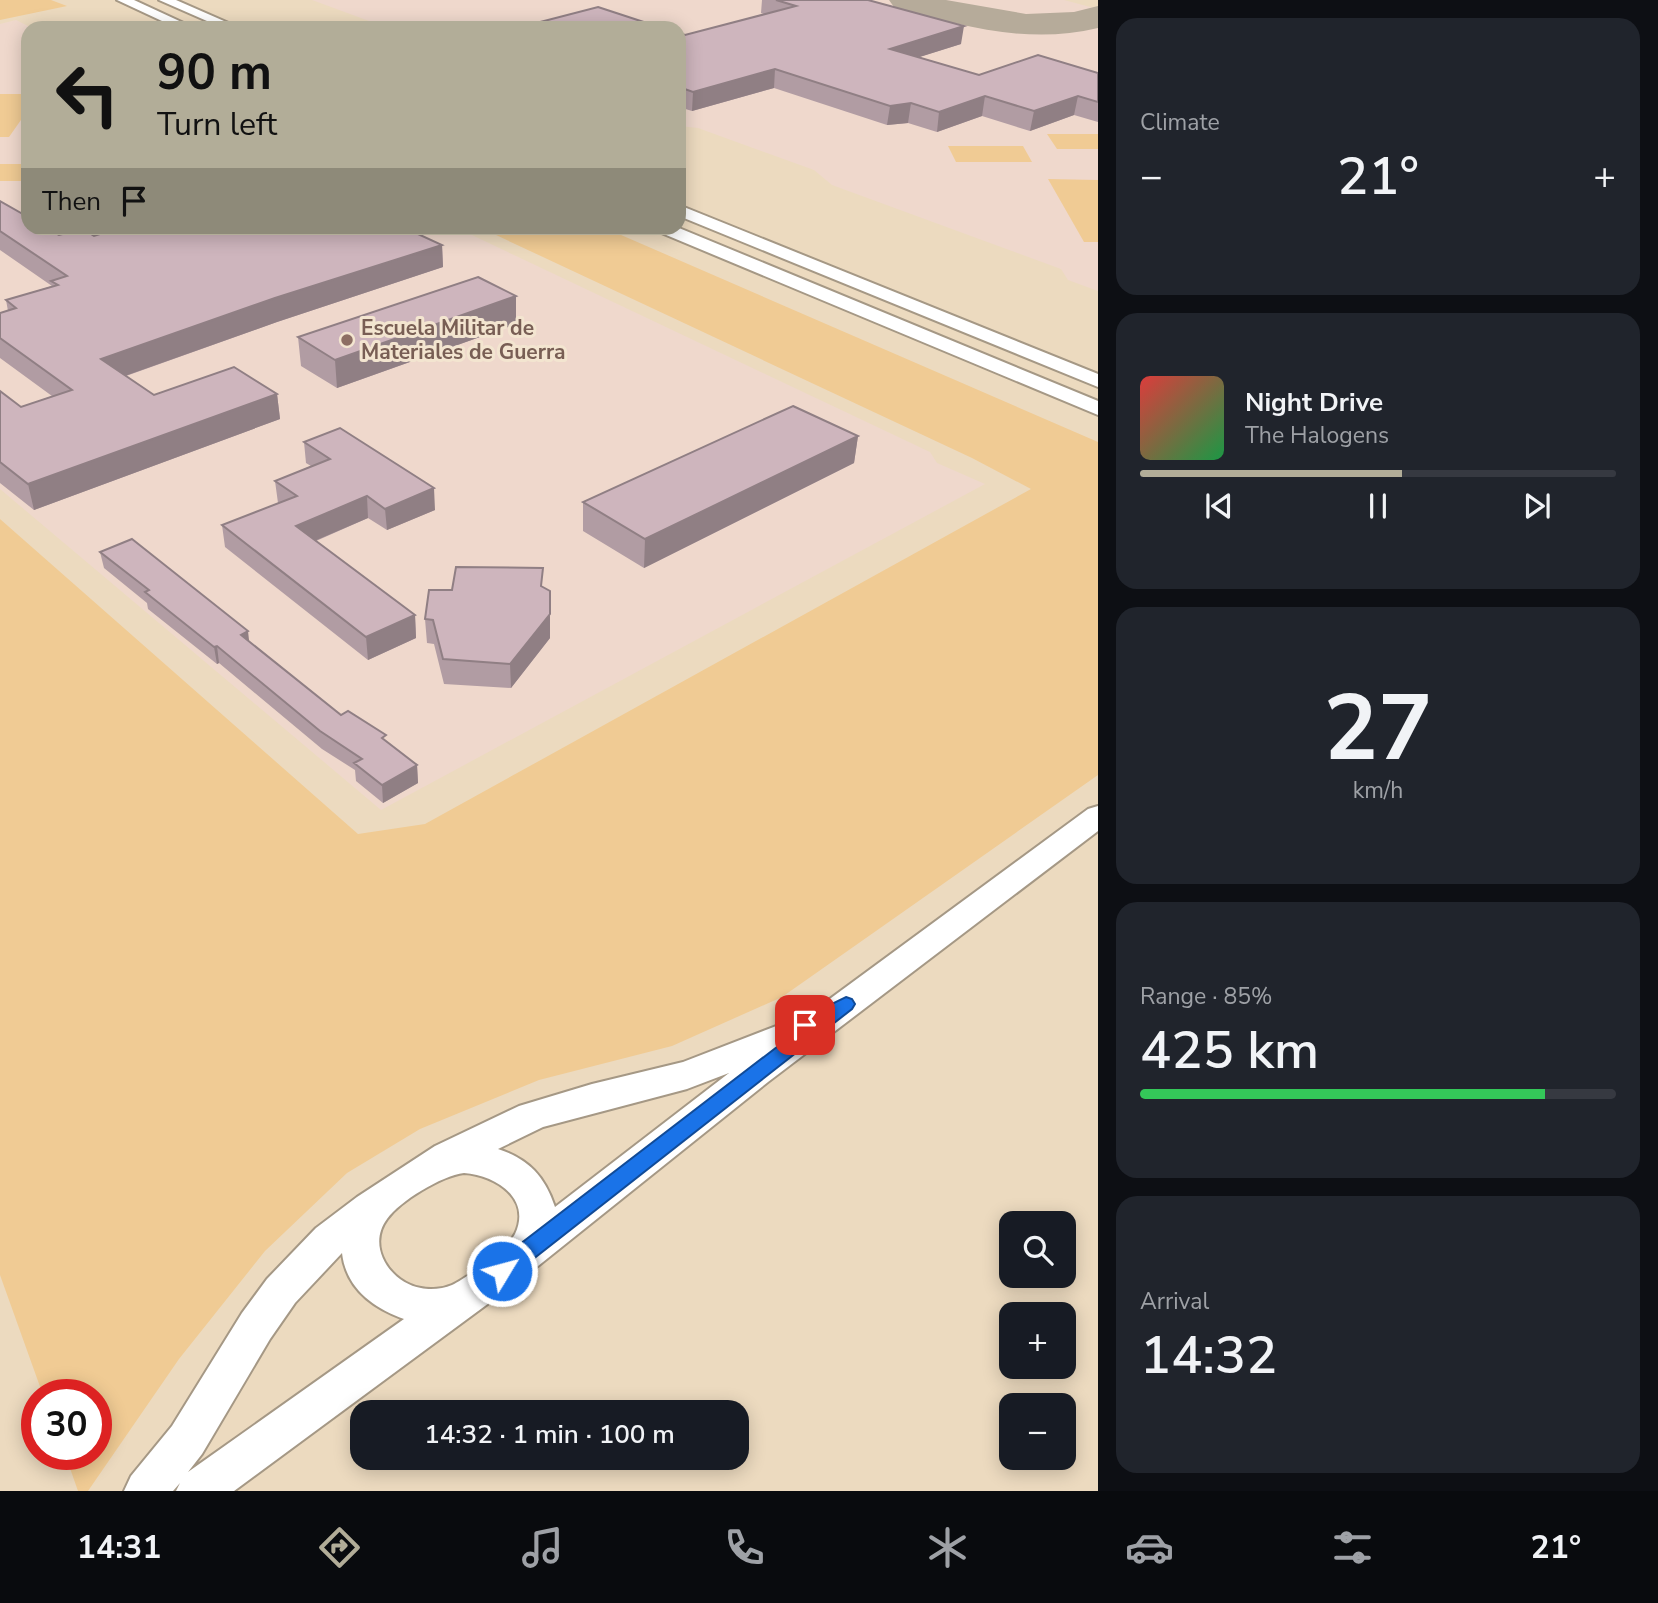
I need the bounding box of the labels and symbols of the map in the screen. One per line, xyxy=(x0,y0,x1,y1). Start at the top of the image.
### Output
place label: Escuela Militar de Materiales de Guerra xyxy=(361,314,566,366)
marker: Escuela Militar de Materiales de Guerra xyxy=(339,332,355,348)
pin xyxy=(775,995,835,1055)
position arrow xyxy=(465,1234,539,1308)
speed limit sign: 30 xyxy=(21,1379,112,1470)

